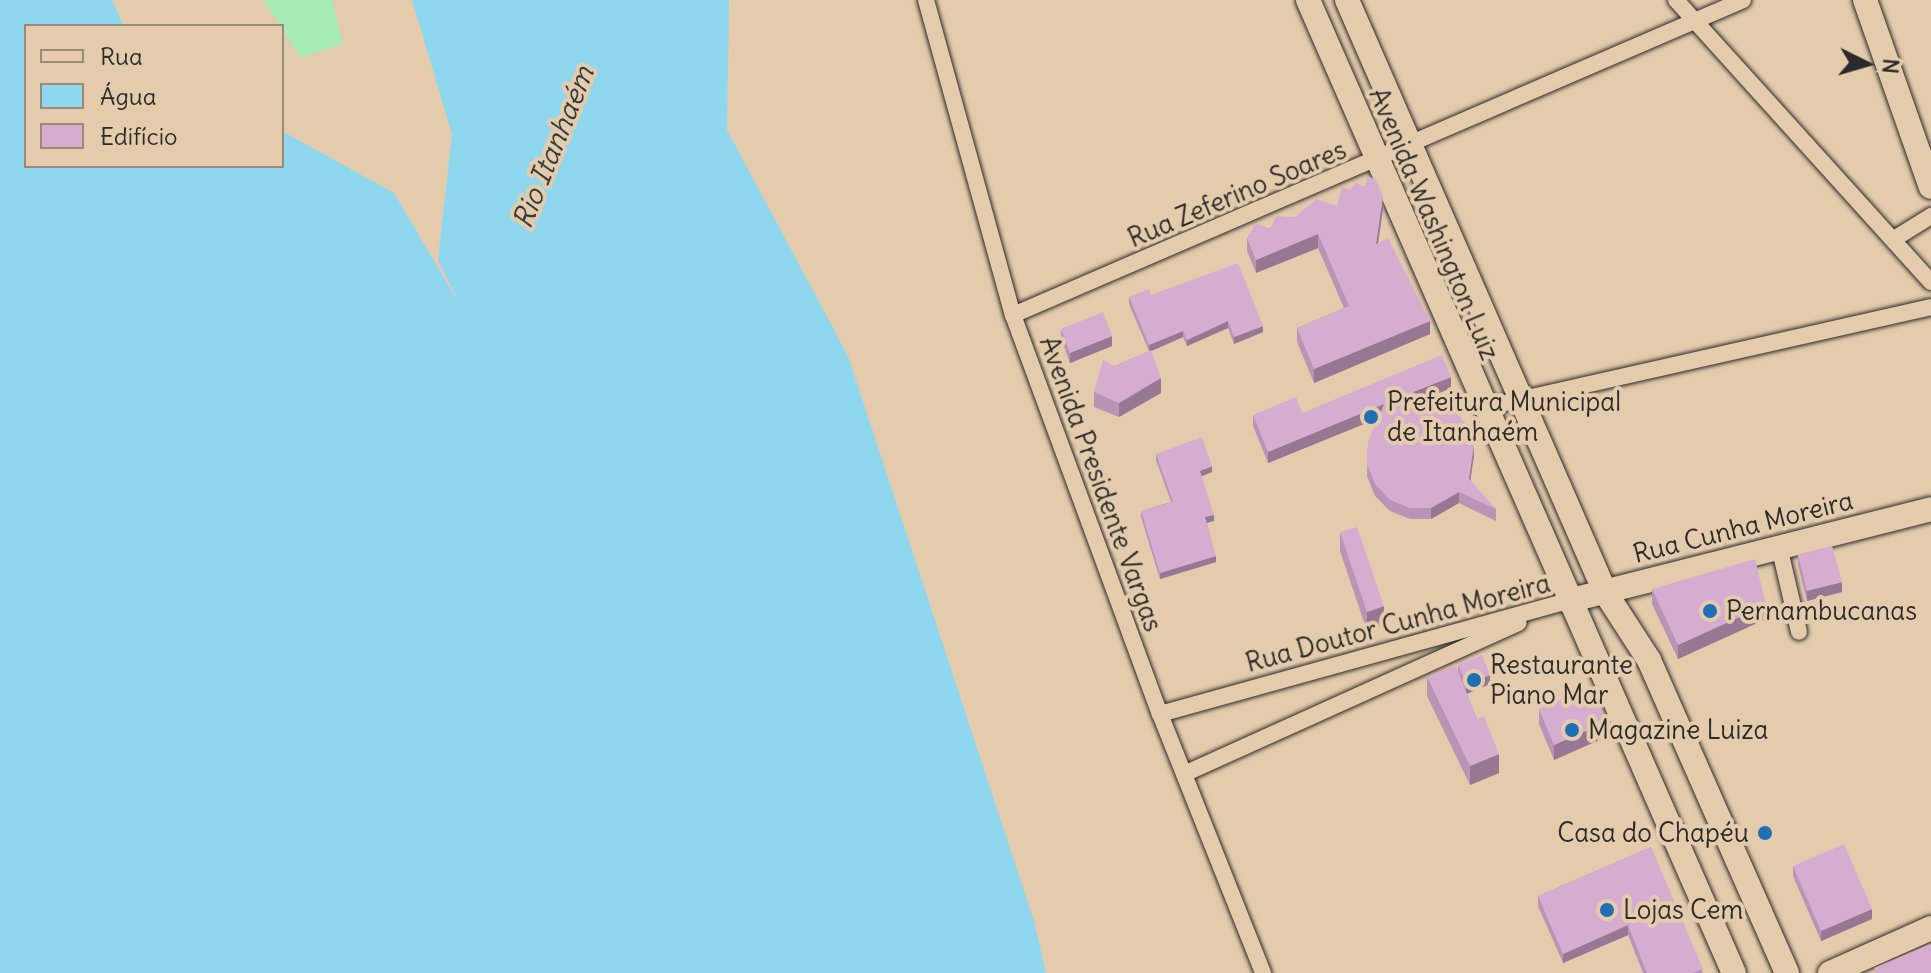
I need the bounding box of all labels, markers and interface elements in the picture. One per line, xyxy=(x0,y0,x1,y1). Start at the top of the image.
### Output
legend xyxy=(24,24,284,168)
north arrow xyxy=(1827,24,1907,104)
text: Rua xyxy=(100,41,143,71)
text: N xyxy=(1876,57,1906,75)
water label: Rio Itanhaém xyxy=(505,61,601,233)
text: Água xyxy=(100,81,156,111)
street label: Avenida Washington Luiz xyxy=(1363,83,1505,365)
text: Edifício xyxy=(100,121,178,151)
street label: Rua Zeferino Soares xyxy=(1123,134,1351,254)
street label: Avenida Presidente Vargas xyxy=(1033,332,1169,636)
place label: Prefeitura Municipal de Itanhaém xyxy=(1387,386,1621,448)
marker: Prefeitura Municipal de Itanhaém xyxy=(1362,408,1380,426)
street label: Rua Cunha Moreira xyxy=(1630,485,1856,569)
street label: Rua Doutor Cunha Moreira xyxy=(1242,567,1554,679)
place label: Pernambucanas xyxy=(1726,595,1917,627)
marker: Pernambucanas xyxy=(1701,602,1719,620)
place label: Restaurante Piano Mar xyxy=(1490,649,1633,710)
marker: Restaurante Piano Mar xyxy=(1465,671,1483,689)
place label: Magazine Luiza xyxy=(1588,714,1768,746)
marker: Magazine Luiza xyxy=(1563,721,1581,739)
place label: Casa do Chapéu xyxy=(1557,817,1749,849)
marker: Casa do Chapéu xyxy=(1756,824,1774,842)
place label: Lojas Cem xyxy=(1623,894,1743,926)
marker: Lojas Cem xyxy=(1598,901,1616,919)

